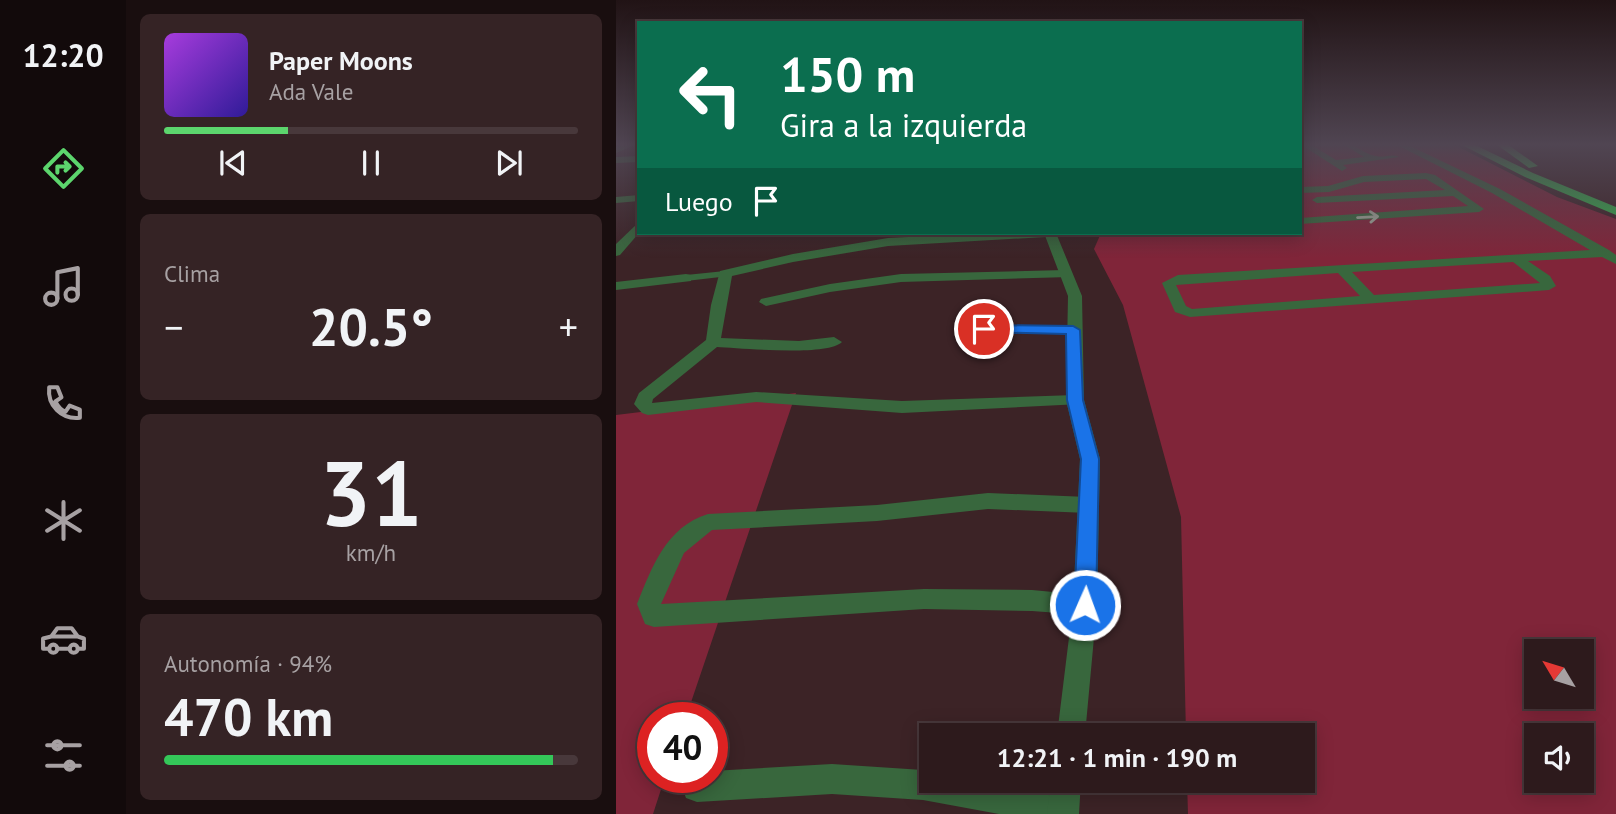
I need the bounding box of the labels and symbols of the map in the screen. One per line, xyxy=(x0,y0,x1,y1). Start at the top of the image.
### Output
one-way arrow xyxy=(1357,210,1379,223)
pin xyxy=(954,299,1014,359)
position arrow xyxy=(1048,568,1122,642)
north arrow xyxy=(1524,639,1594,709)
speed limit sign: 40 xyxy=(637,702,728,793)

